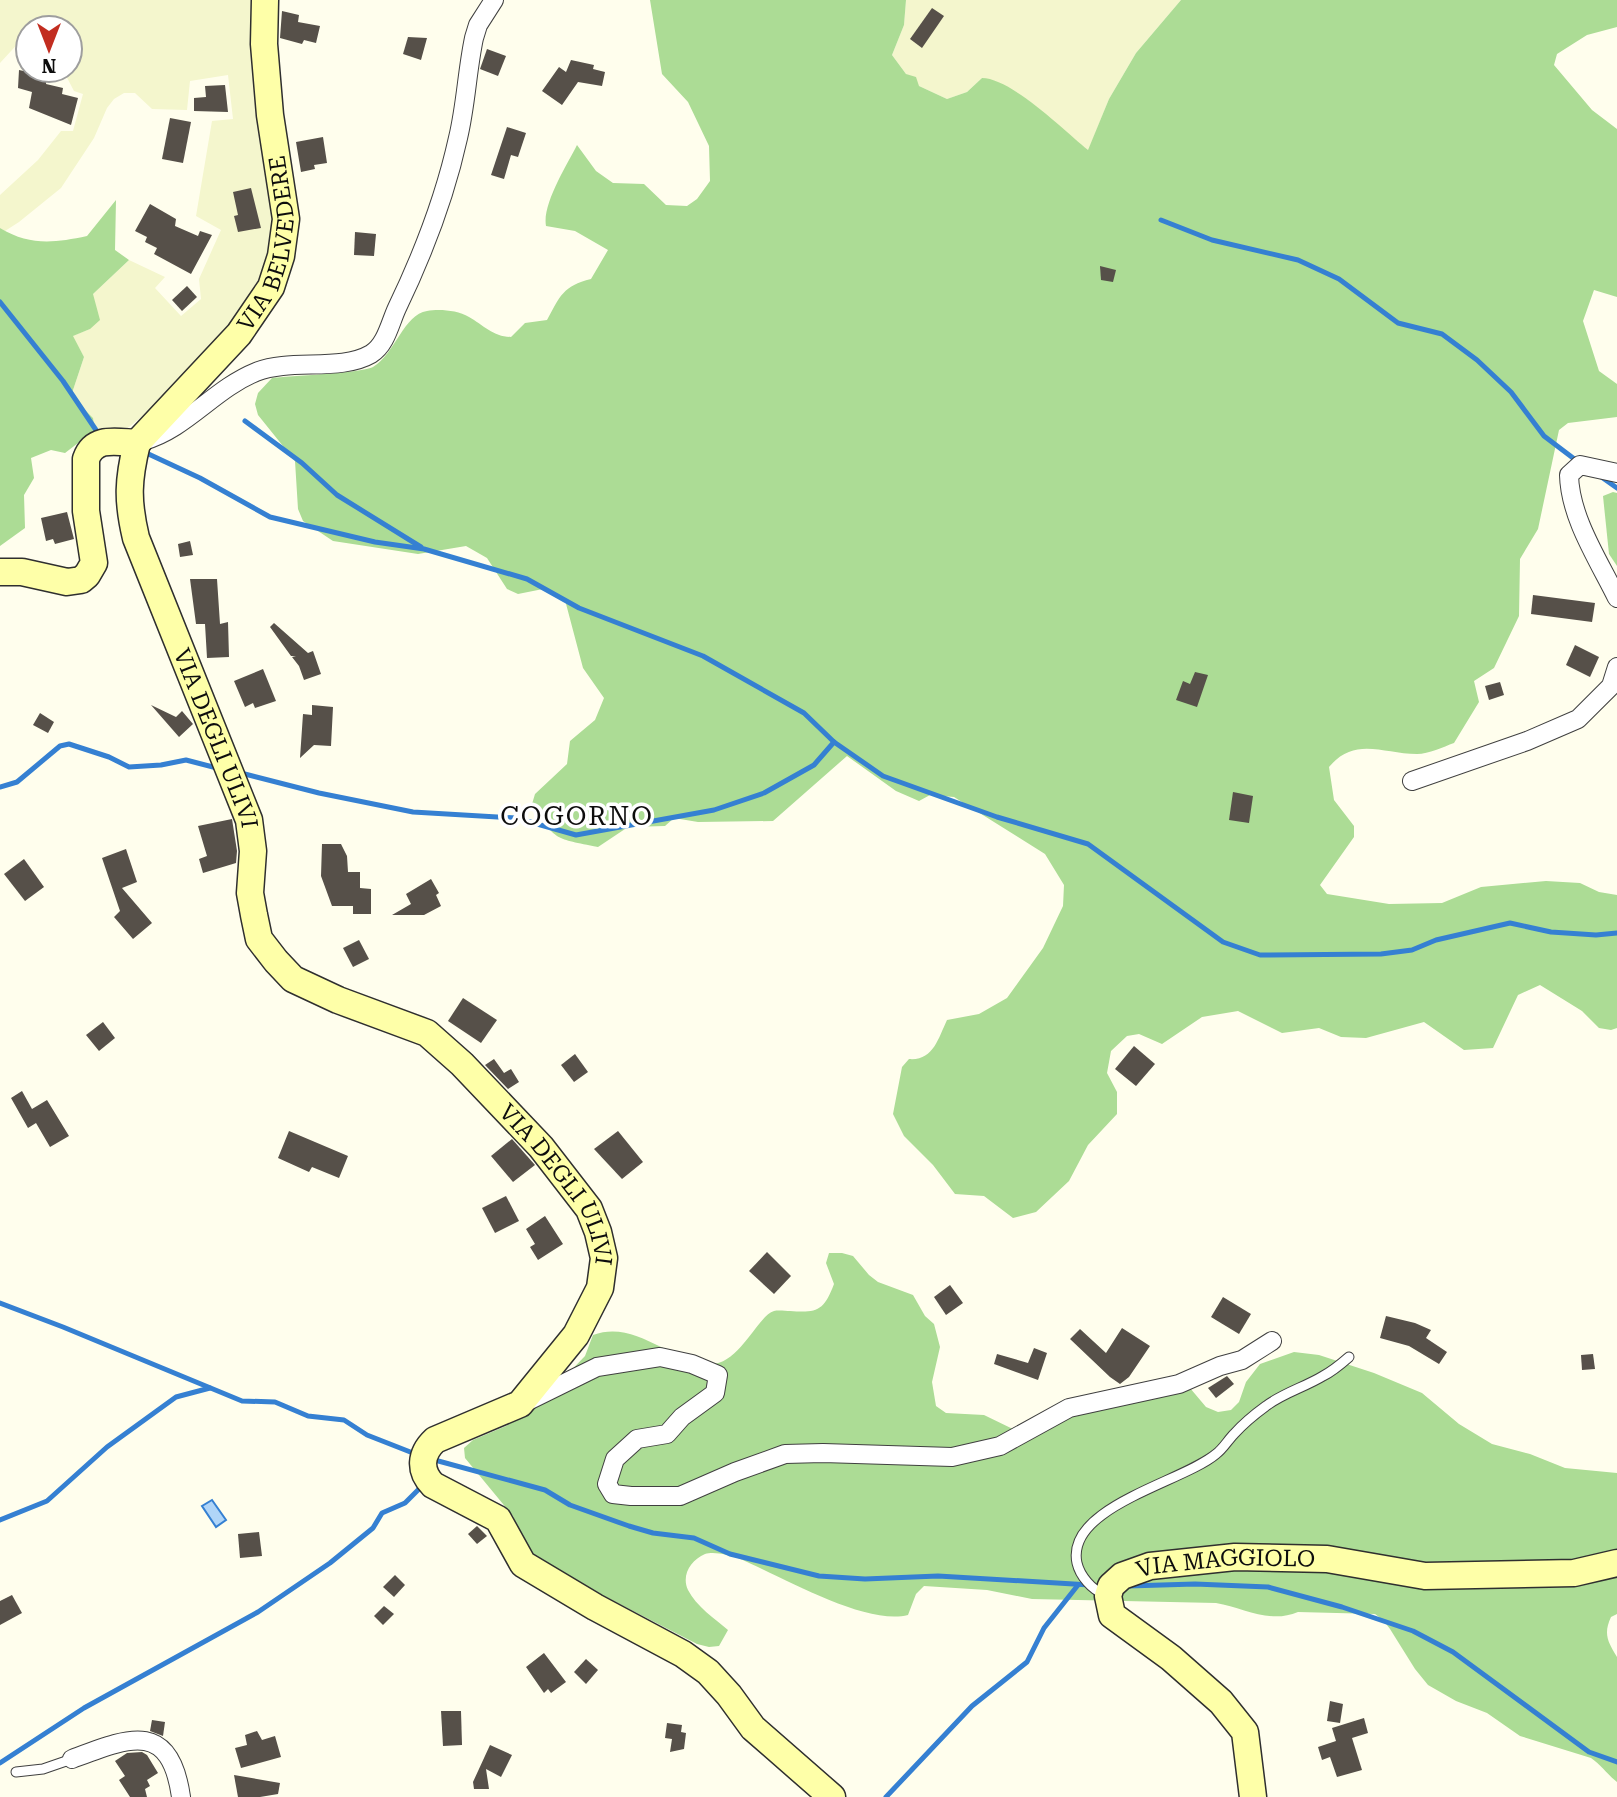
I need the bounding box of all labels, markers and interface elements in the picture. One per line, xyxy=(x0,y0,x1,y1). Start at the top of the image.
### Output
north arrow xyxy=(14,14,84,84)
text: N xyxy=(41,54,56,77)
street label: VIA BELVEDERE xyxy=(232,154,300,336)
street label: VIA DEGLI ULIVI xyxy=(168,645,263,830)
district label: COGORNO xyxy=(500,801,654,831)
street label: VIA DEGLI ULIVI xyxy=(493,1099,617,1267)
street label: VIA MAGGIOLO xyxy=(1133,1544,1315,1584)

